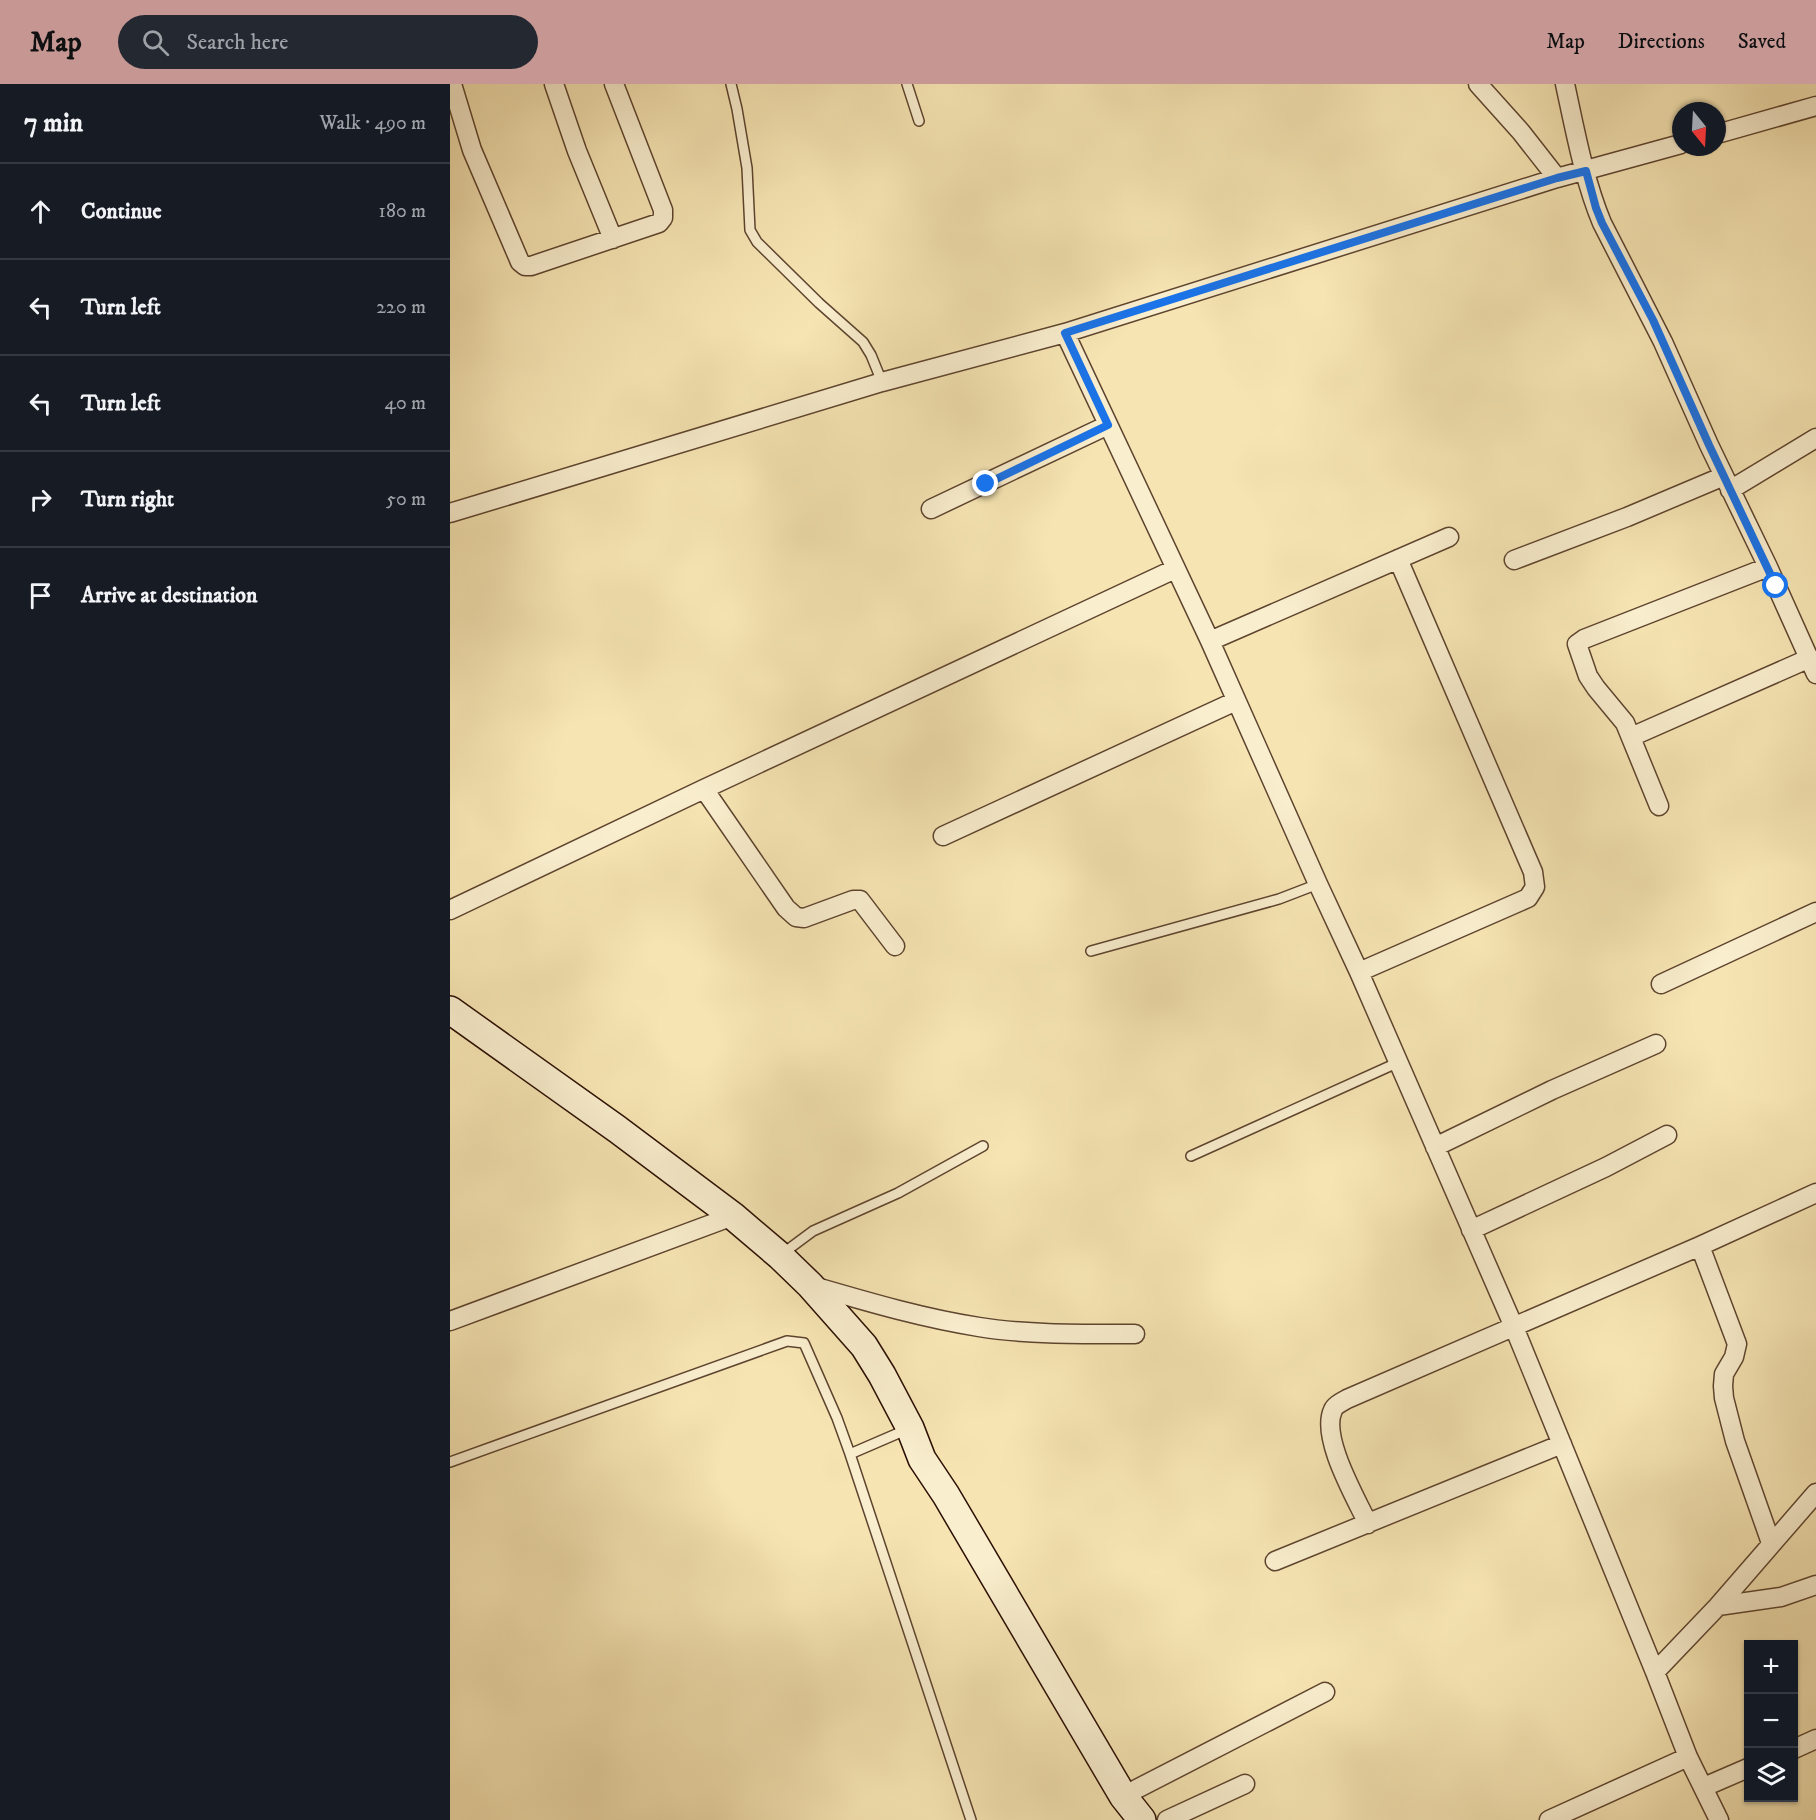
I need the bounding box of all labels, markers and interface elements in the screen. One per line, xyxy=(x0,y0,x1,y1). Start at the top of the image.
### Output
search box xyxy=(118,15,538,69)
text: Map xyxy=(30,25,82,60)
icon: search xyxy=(139,26,172,59)
text: Search here xyxy=(187,29,288,56)
text: Map xyxy=(1546,29,1585,55)
text: Directions xyxy=(1618,29,1705,55)
text: Saved xyxy=(1738,29,1786,55)
north arrow xyxy=(1672,102,1726,156)
text: 7 min xyxy=(24,107,83,140)
text: Walk · 490 m xyxy=(319,111,426,136)
icon: ahead xyxy=(24,195,57,228)
text: Continue xyxy=(81,198,162,225)
text: 180 m xyxy=(379,199,426,224)
icon: left xyxy=(24,291,57,324)
text: Turn left xyxy=(81,294,161,321)
text: 220 m xyxy=(376,295,426,320)
icon: left xyxy=(24,387,57,420)
text: Turn left xyxy=(81,390,161,417)
text: 40 m xyxy=(384,391,426,416)
route end xyxy=(972,470,998,496)
icon: right xyxy=(24,483,57,516)
text: Turn right xyxy=(81,486,174,513)
text: 50 m xyxy=(386,487,426,512)
route start xyxy=(1762,572,1788,598)
icon: arrive xyxy=(24,579,57,612)
text: Arrive at destination xyxy=(81,582,258,609)
map controls xyxy=(1744,1640,1798,1802)
button: + xyxy=(1744,1640,1798,1694)
button: − xyxy=(1744,1694,1798,1748)
button: layers xyxy=(1744,1748,1798,1802)

